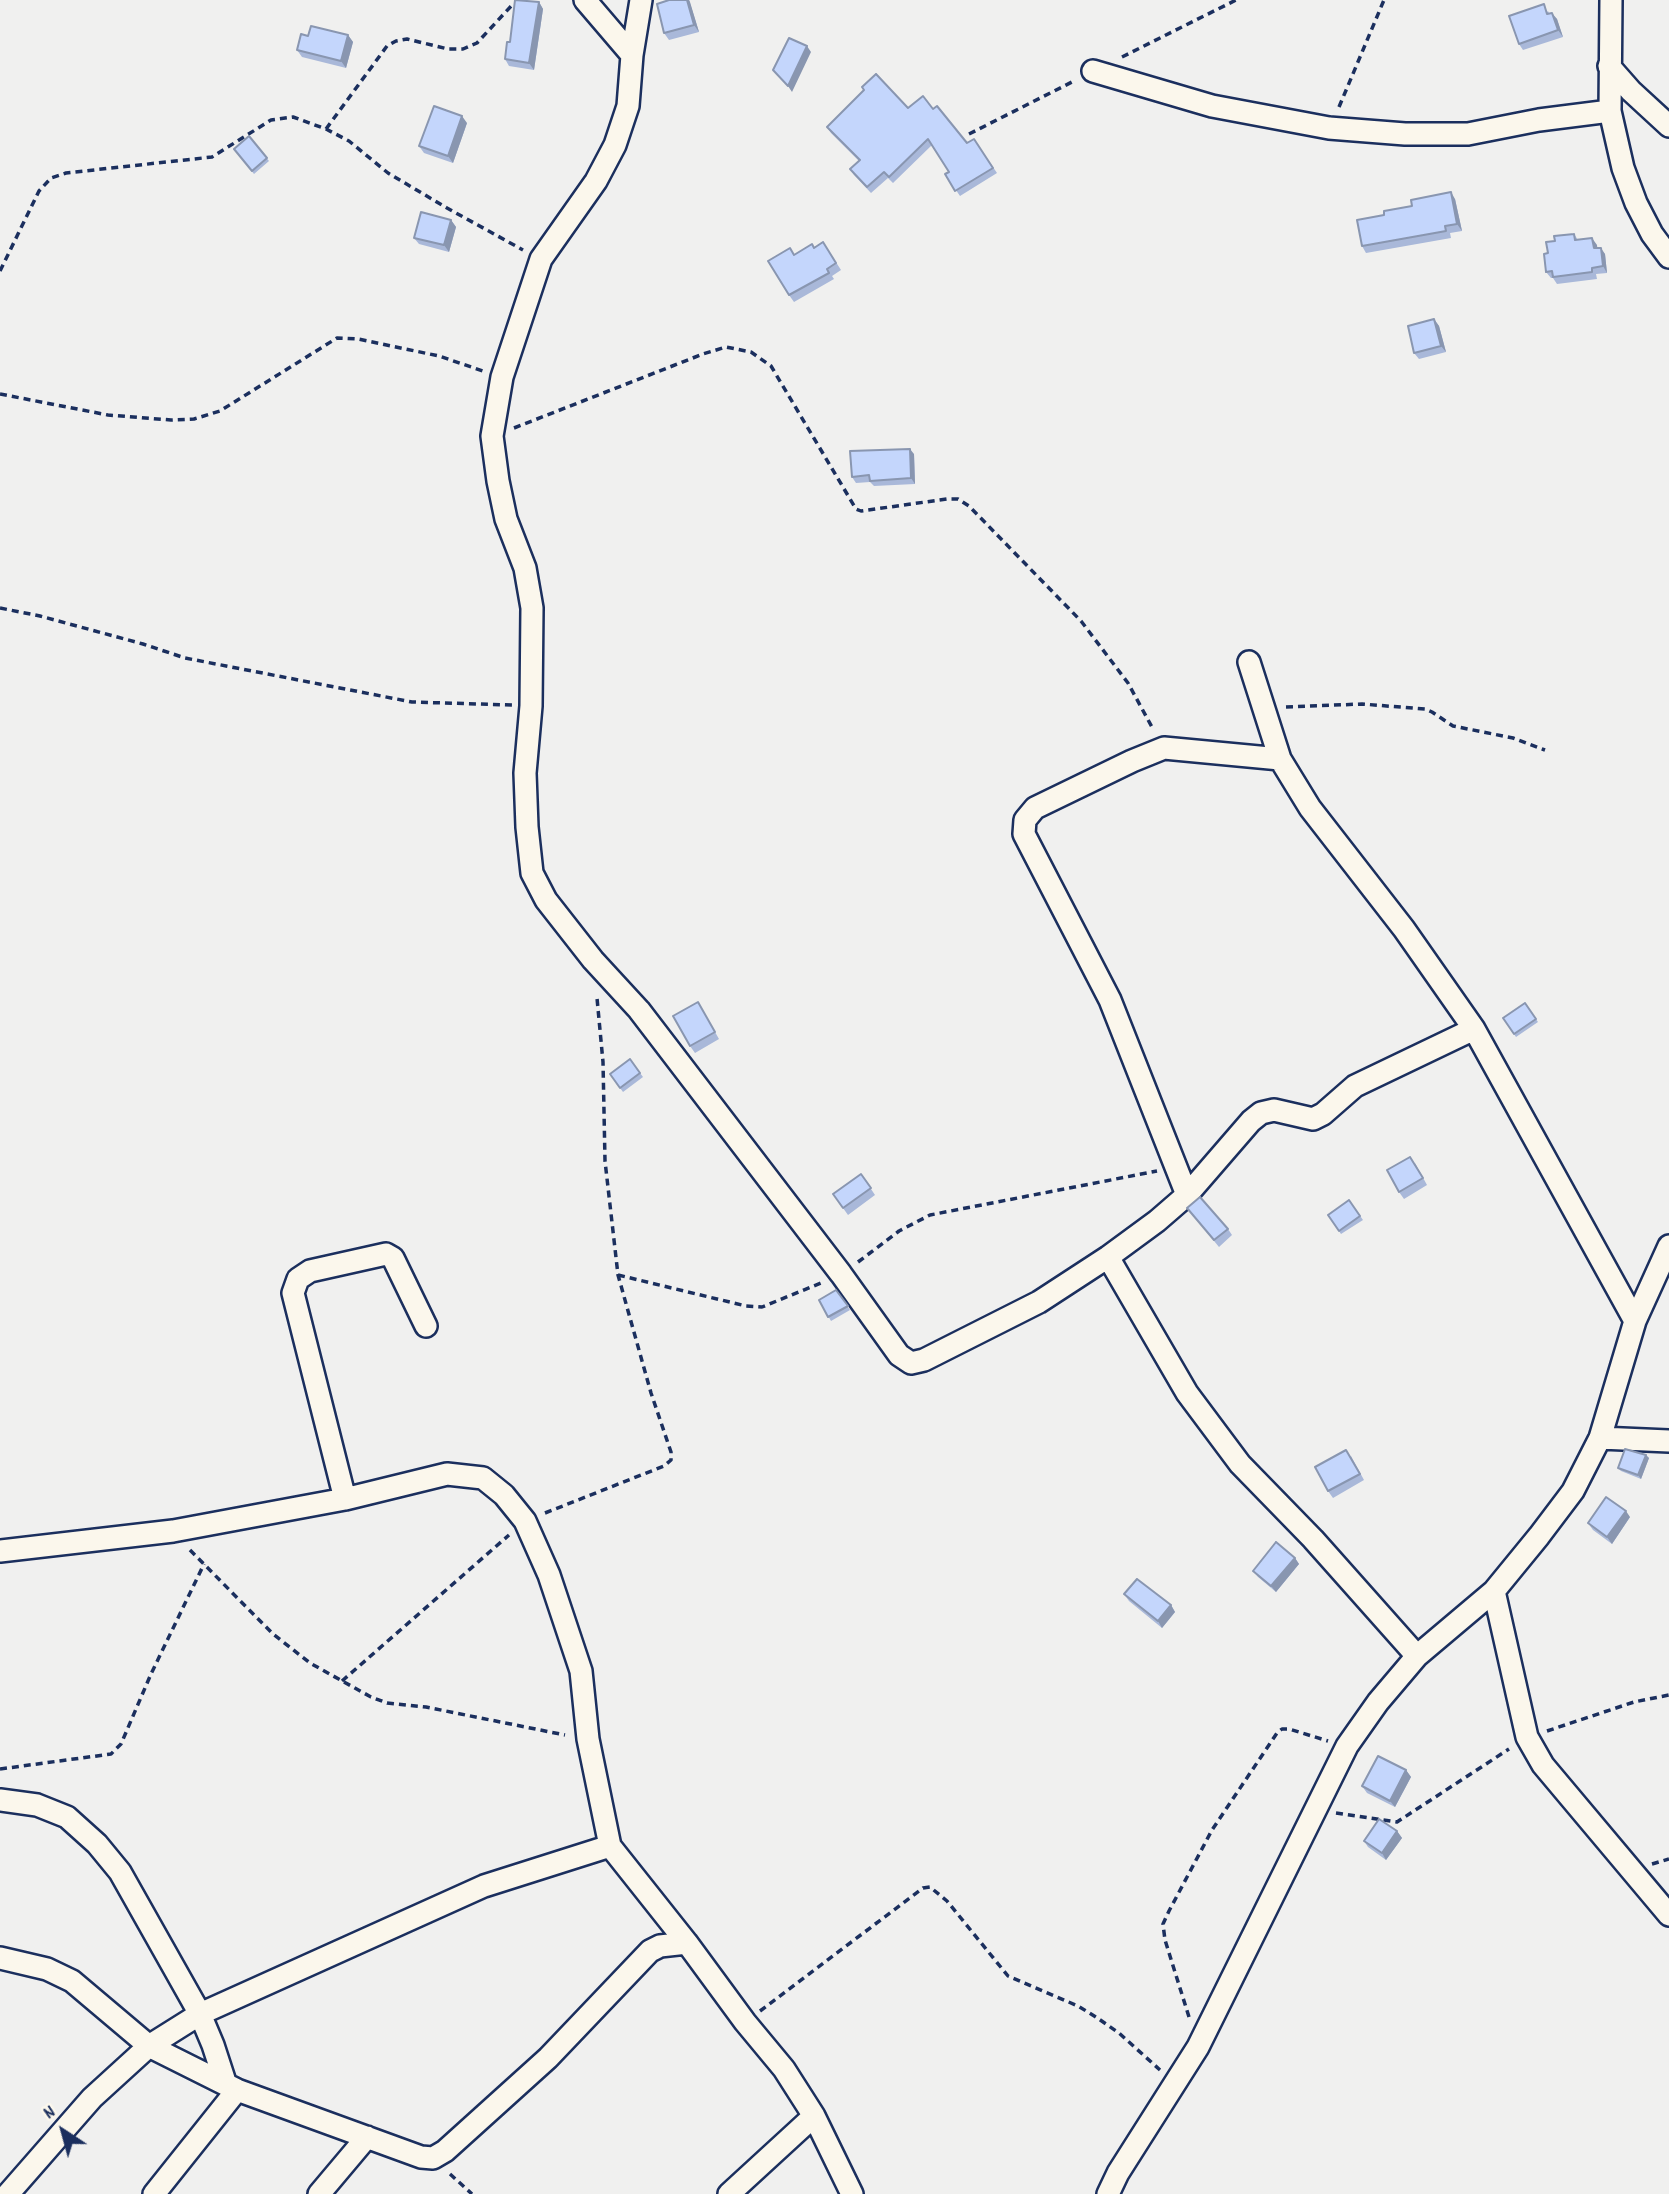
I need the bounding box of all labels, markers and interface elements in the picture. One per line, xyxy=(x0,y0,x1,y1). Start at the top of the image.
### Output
north arrow xyxy=(28,2096,98,2166)
text: N xyxy=(39,2100,62,2127)

